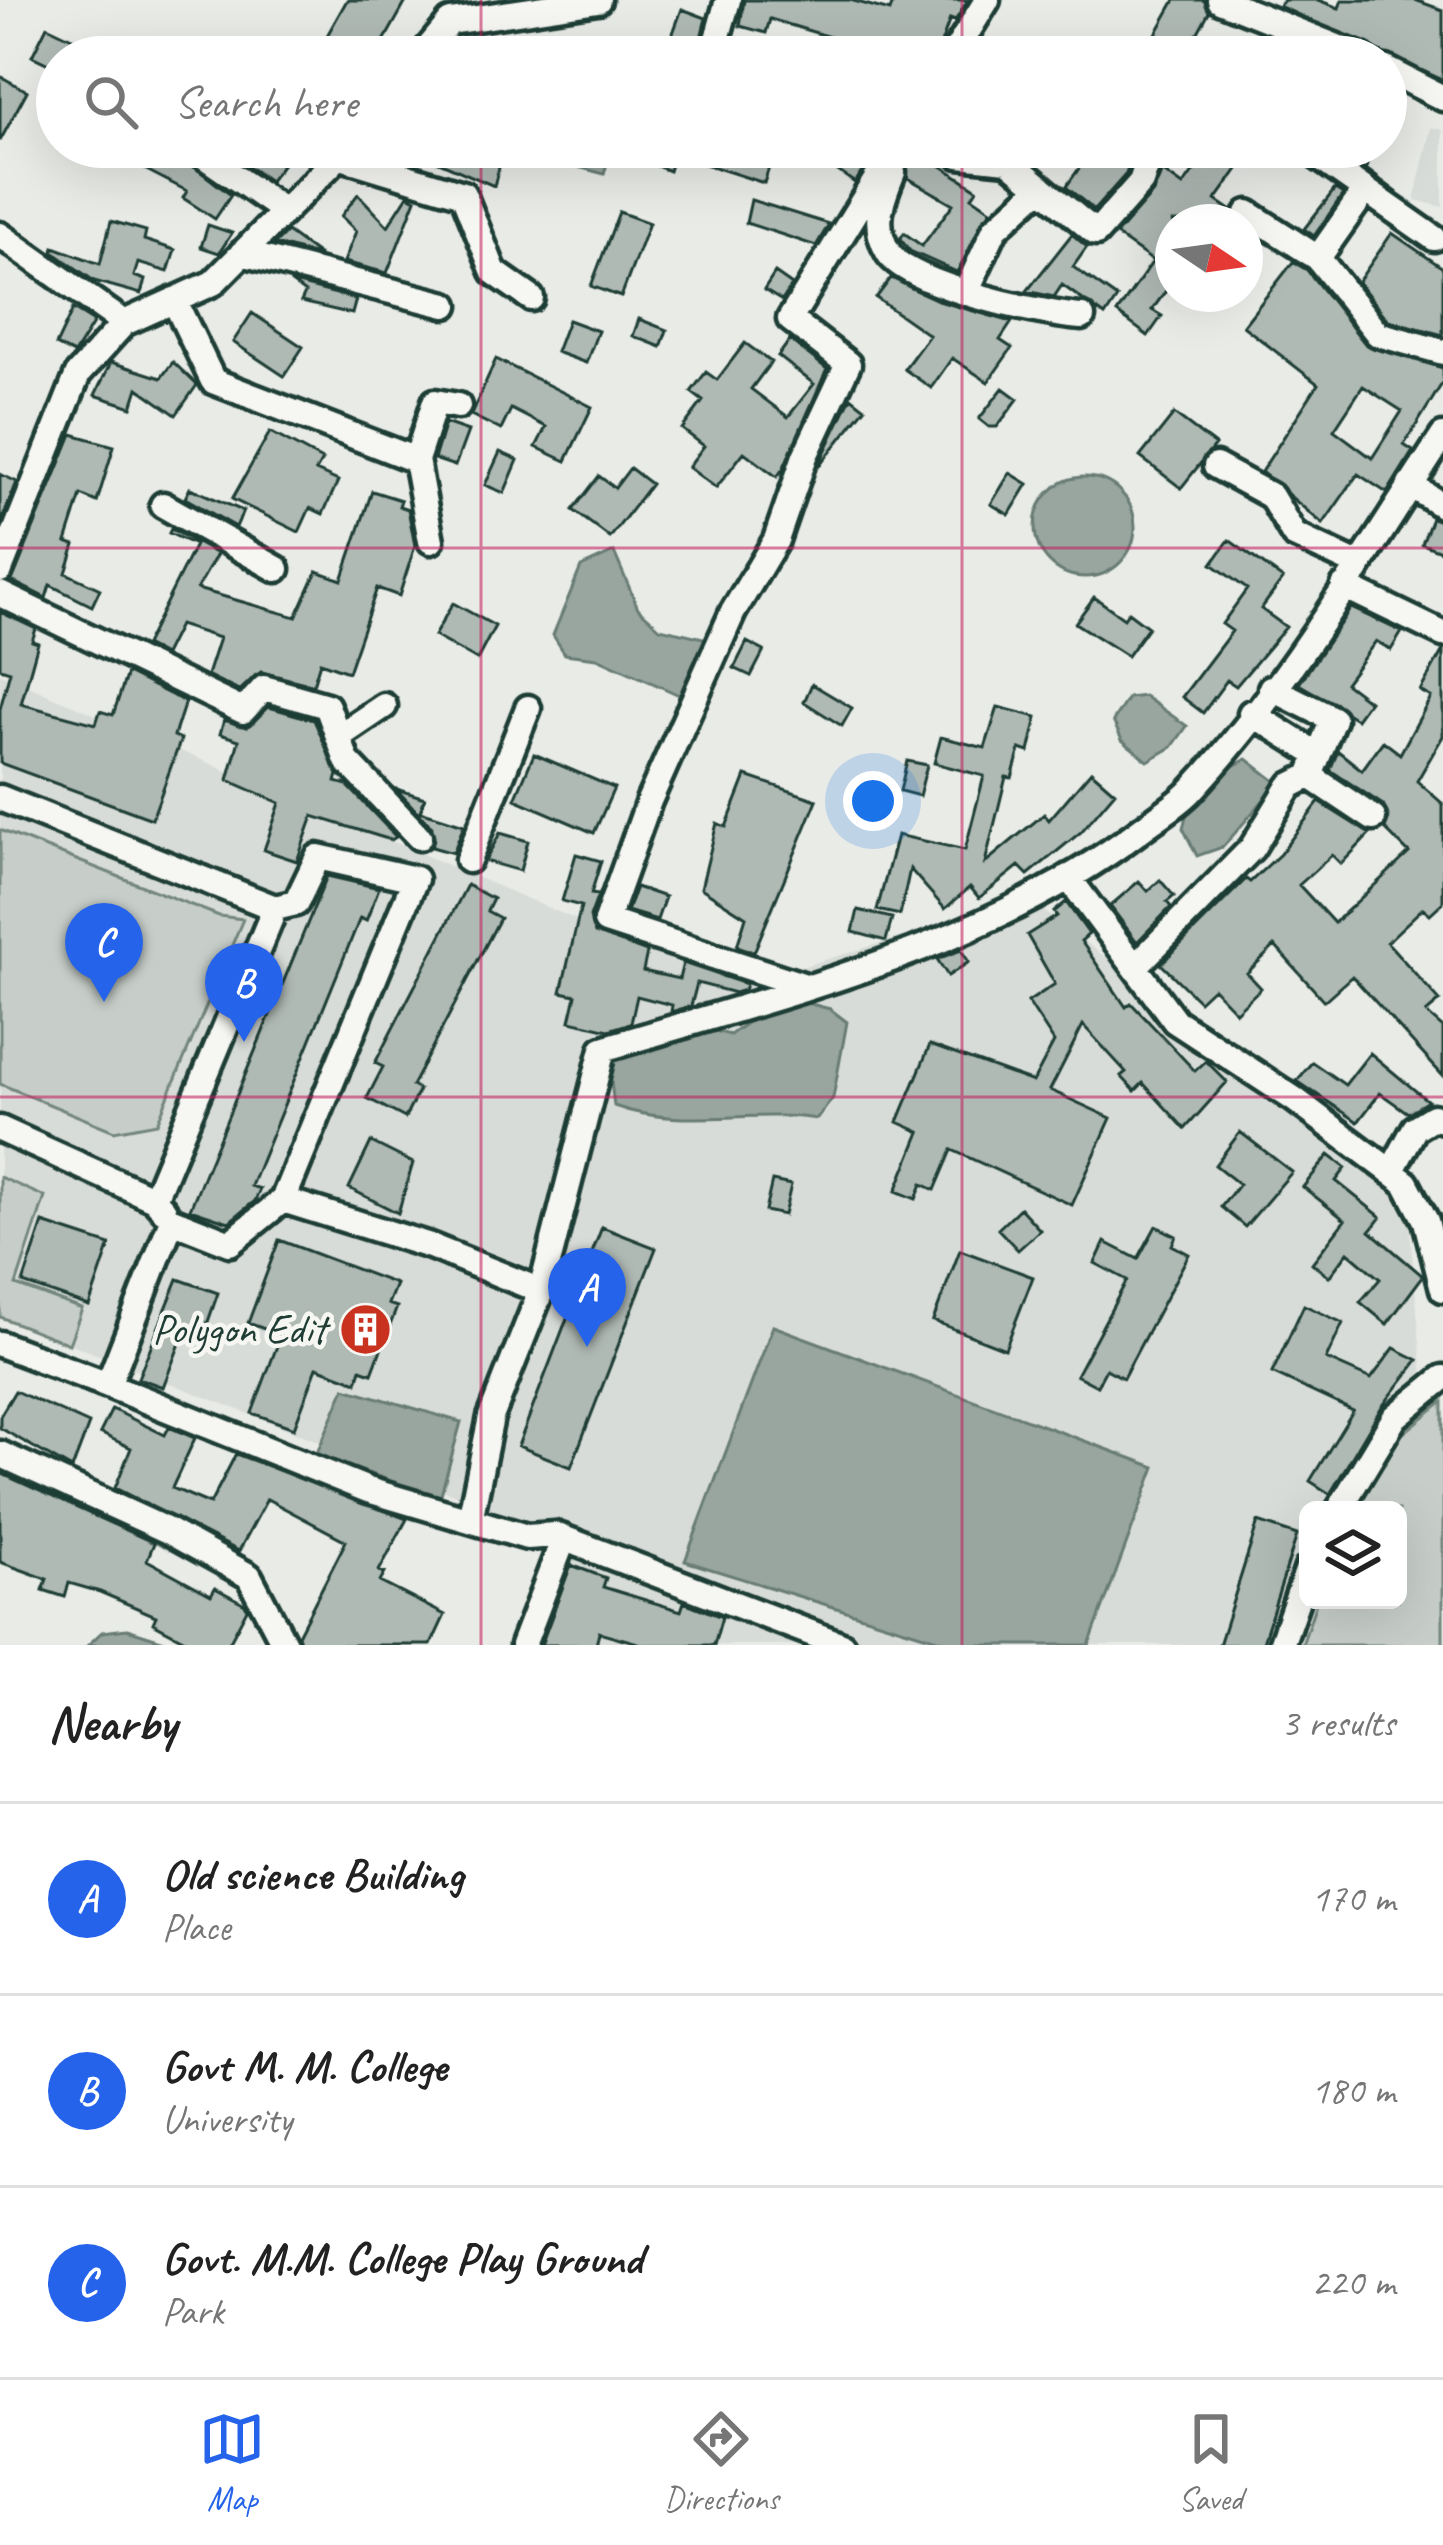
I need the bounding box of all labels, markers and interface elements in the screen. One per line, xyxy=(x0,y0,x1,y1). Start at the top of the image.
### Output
search box xyxy=(36,36,1407,168)
icon: search xyxy=(78,69,144,135)
text: Search here xyxy=(174,74,357,131)
north arrow xyxy=(1155,204,1263,312)
your location xyxy=(843,771,903,831)
pin: C xyxy=(65,903,143,1002)
pin: B xyxy=(205,943,283,1042)
pin: A xyxy=(548,1248,626,1347)
building icon: Polygon Edit xyxy=(337,1301,393,1357)
place label: Polygon Edit xyxy=(152,1303,331,1356)
map controls xyxy=(1299,1501,1407,1609)
button: layers xyxy=(1299,1501,1407,1609)
text: Nearby xyxy=(48,1691,176,1755)
text: 3 results xyxy=(1281,1699,1395,1748)
text: Old science Building xyxy=(162,1846,463,1903)
text: A xyxy=(77,1874,97,1923)
text: 170 m xyxy=(1311,1874,1395,1923)
text: Place xyxy=(162,1903,230,1952)
text: Govt M. M. College xyxy=(162,2038,447,2095)
text: B xyxy=(77,2066,97,2115)
text: 180 m xyxy=(1311,2066,1395,2115)
text: University xyxy=(162,2095,292,2144)
text: Govt. M.M. College Play Ground xyxy=(162,2230,642,2287)
text: C xyxy=(78,2258,96,2307)
text: 220 m xyxy=(1311,2258,1395,2307)
text: Park xyxy=(162,2287,224,2336)
tab: Map xyxy=(199,2406,265,2520)
tab: Directions xyxy=(664,2406,779,2520)
tab: Saved xyxy=(1178,2406,1244,2520)

